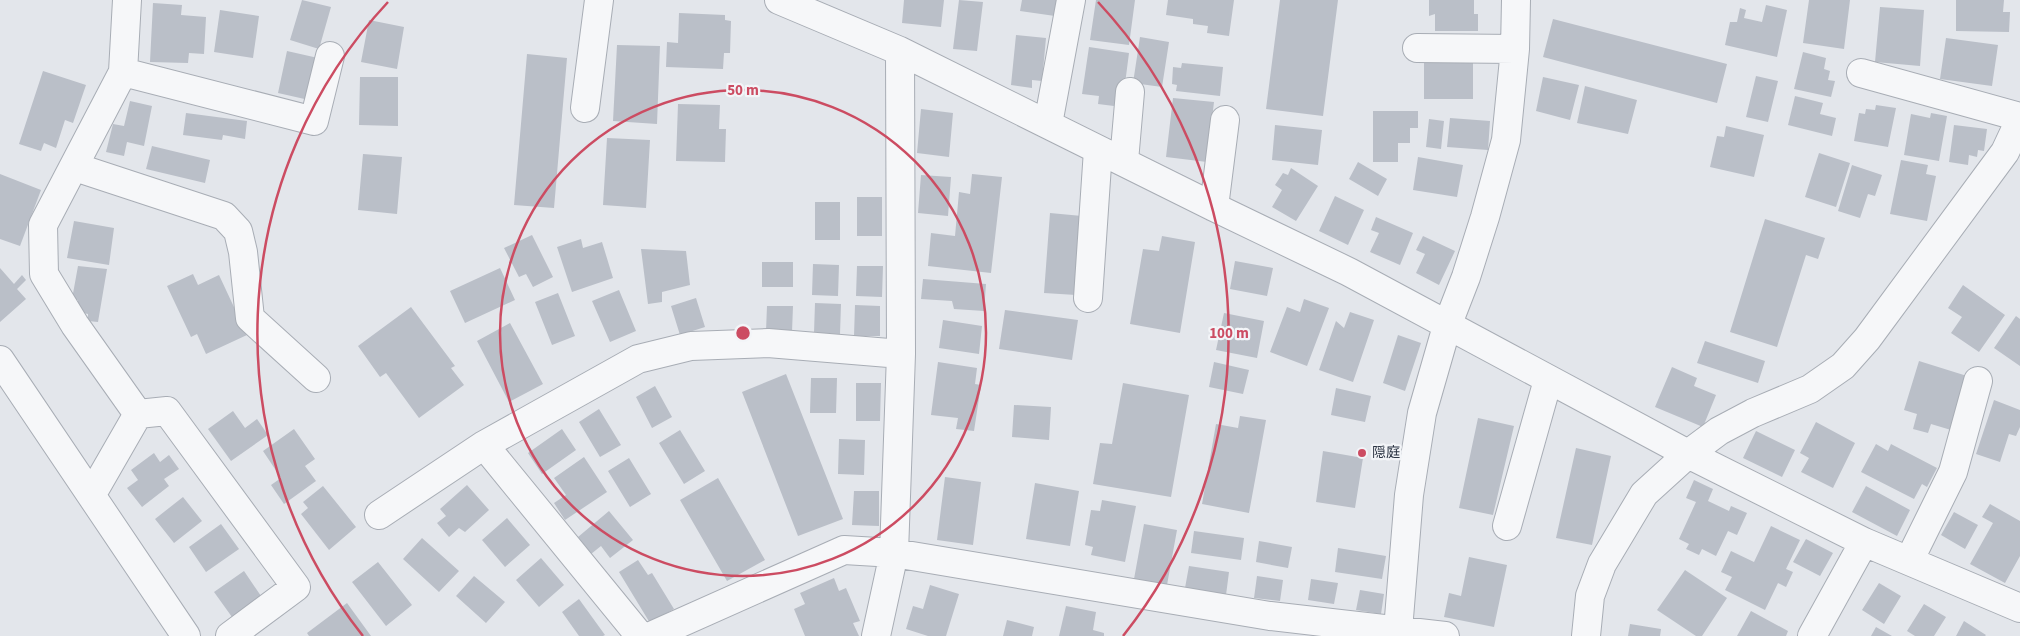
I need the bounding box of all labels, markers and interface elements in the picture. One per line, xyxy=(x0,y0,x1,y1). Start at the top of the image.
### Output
text: 50 m xyxy=(727,80,759,101)
text: 100 m xyxy=(1209,323,1249,344)
centre of rings xyxy=(734,324,752,342)
place label: 隠庭 xyxy=(1372,443,1400,463)
marker: 隠庭 xyxy=(1356,447,1368,459)

